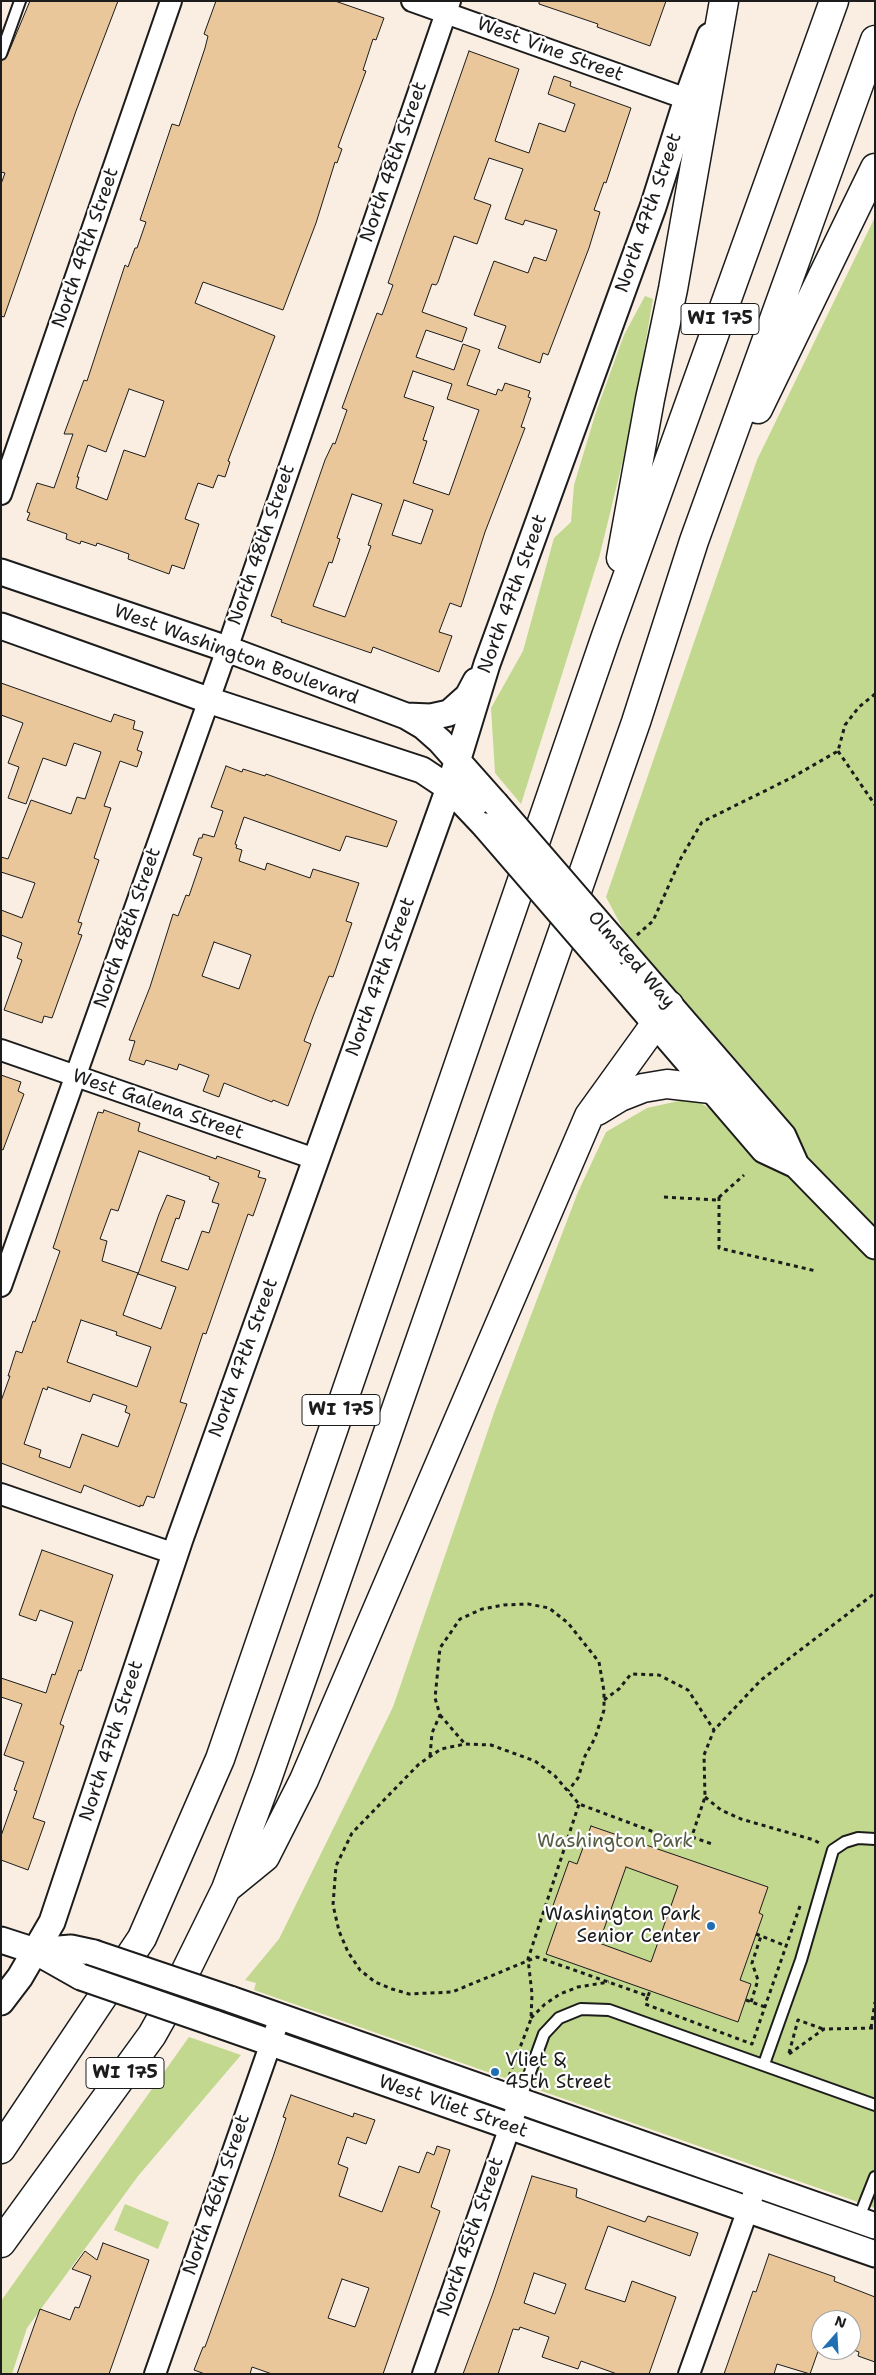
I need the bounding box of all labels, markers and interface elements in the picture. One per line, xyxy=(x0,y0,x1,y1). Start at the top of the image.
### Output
street label: West Vine Street xyxy=(474,13,626,87)
street label: North 48th Street xyxy=(356,79,432,245)
street label: North 47th Street xyxy=(611,130,687,296)
street label: North 49th Street xyxy=(48,165,124,331)
road number: WI 175 xyxy=(681,304,759,334)
street label: North 48th Street xyxy=(224,462,300,628)
street label: North 47th Street xyxy=(474,511,552,677)
street label: West Washington Boulevard xyxy=(111,600,361,710)
street label: North 48th Street xyxy=(90,845,166,1011)
street label: North 47th Street xyxy=(342,894,420,1060)
street label: Olmsted Way xyxy=(582,907,680,1013)
street label: West Galena Street xyxy=(69,1065,247,1145)
street label: North 47th Street xyxy=(205,1275,283,1441)
road number: WI 175 xyxy=(302,1394,380,1426)
street label: North 47th Street xyxy=(75,1658,149,1824)
park label: Washington Park xyxy=(537,1831,693,1853)
place label: Washington Park Senior Center xyxy=(545,1904,701,1948)
marker: Washington Park Senior Center xyxy=(705,1920,717,1932)
place label: Vliet & 45th Street xyxy=(505,2050,612,2094)
road number: WI 175 xyxy=(86,2058,164,2088)
marker: Vliet & 45th Street xyxy=(489,2066,501,2078)
street label: West Vliet Street xyxy=(375,2071,531,2143)
street label: North 46th Street xyxy=(179,2112,255,2278)
street label: North 45th Street xyxy=(433,2154,509,2320)
north arrow xyxy=(811,2310,861,2360)
text: N xyxy=(832,2311,849,2332)

